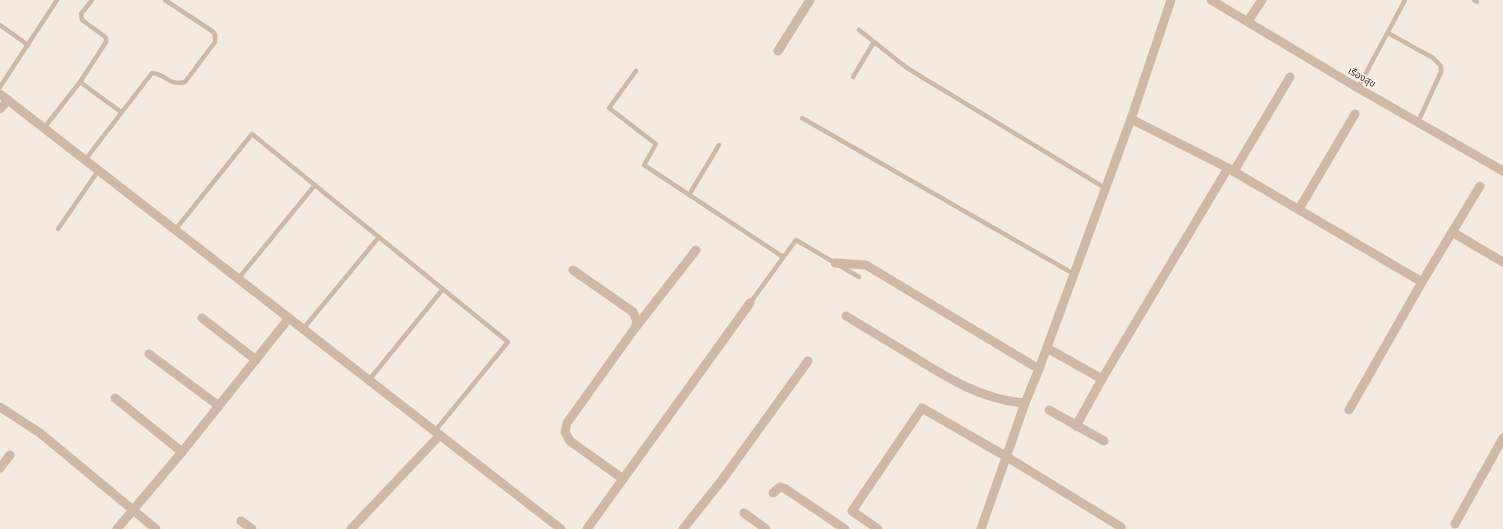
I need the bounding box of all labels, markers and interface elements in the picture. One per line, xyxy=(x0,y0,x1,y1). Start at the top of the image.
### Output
street label: เรืองสุข xyxy=(1345,63,1379,91)

